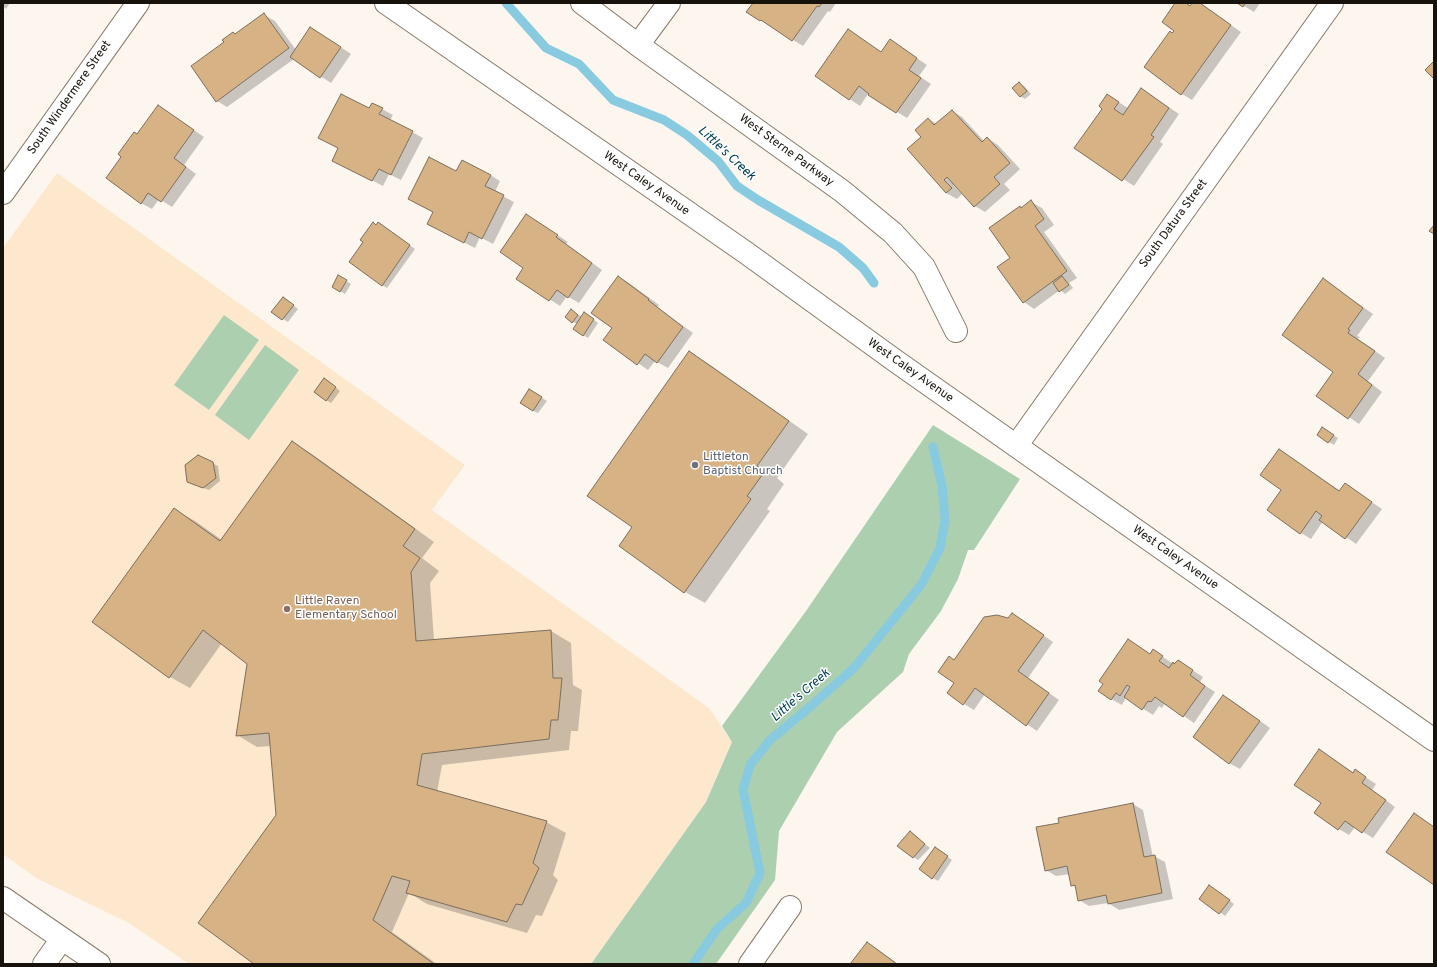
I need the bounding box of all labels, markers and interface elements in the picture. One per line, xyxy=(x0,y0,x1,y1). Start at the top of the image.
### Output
street label: South Windermere Street xyxy=(25,38,115,158)
street label: West Sterne Parkway xyxy=(736,112,836,190)
water label: Little's Creek xyxy=(694,123,758,185)
street label: West Caley Avenue xyxy=(600,149,692,219)
street label: South Datura Street xyxy=(1137,177,1211,271)
street label: West Caley Avenue xyxy=(864,336,956,406)
place label: Littleton Baptist Church xyxy=(703,451,783,479)
marker: Littleton Baptist Church xyxy=(690,460,700,470)
street label: West Caley Avenue xyxy=(1129,523,1221,593)
place label: Little Raven Elementary School xyxy=(295,595,397,623)
marker: Little Raven Elementary School xyxy=(282,604,292,614)
water label: Little's Creek xyxy=(768,666,834,726)

